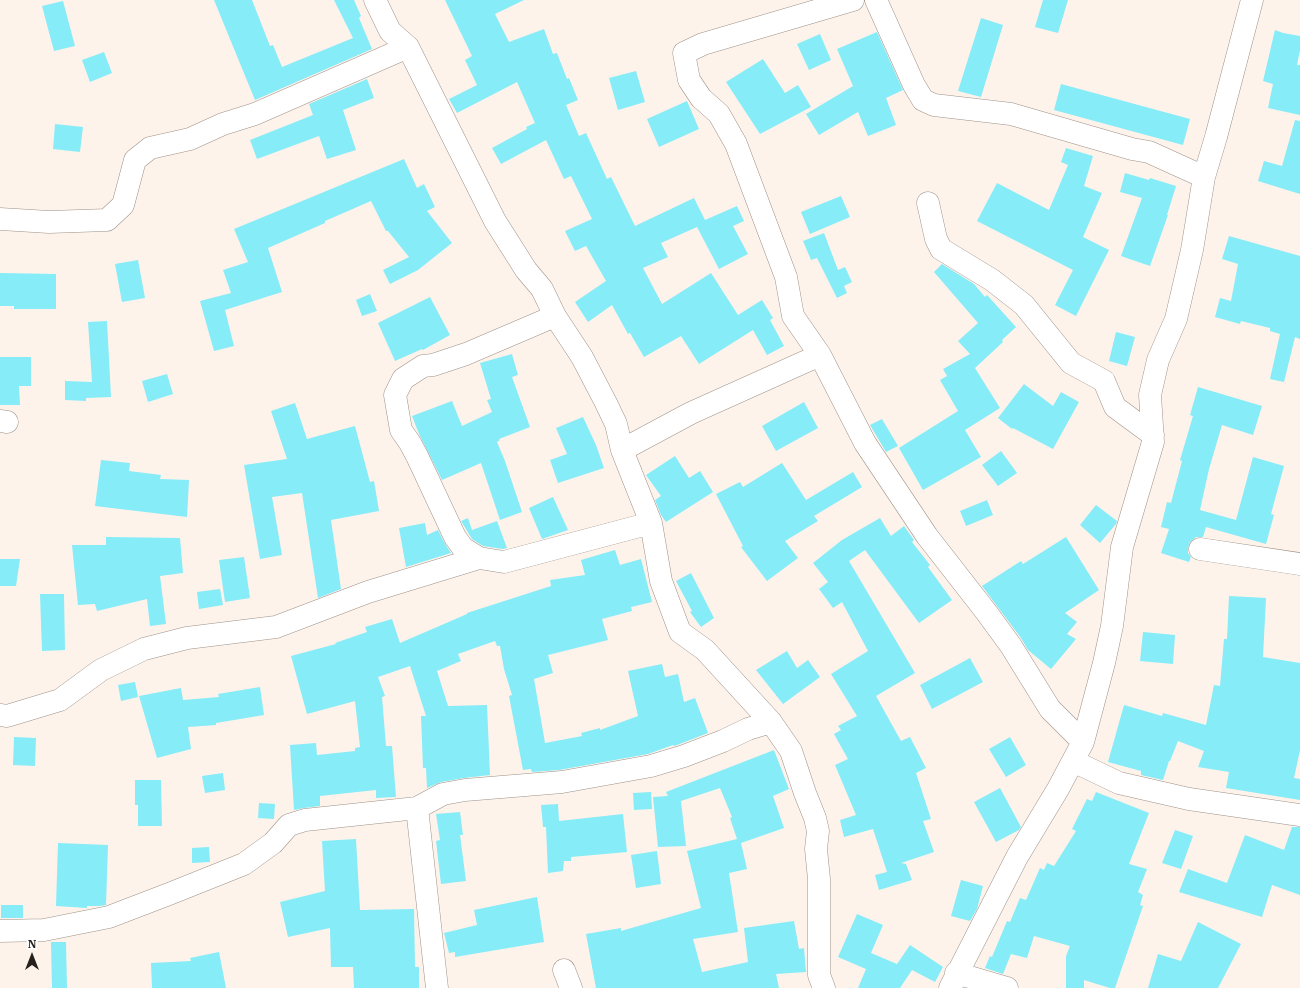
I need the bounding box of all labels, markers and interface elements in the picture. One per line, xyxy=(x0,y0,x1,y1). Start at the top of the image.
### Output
north arrow xyxy=(12,936,52,976)
text: N xyxy=(28,937,36,951)

